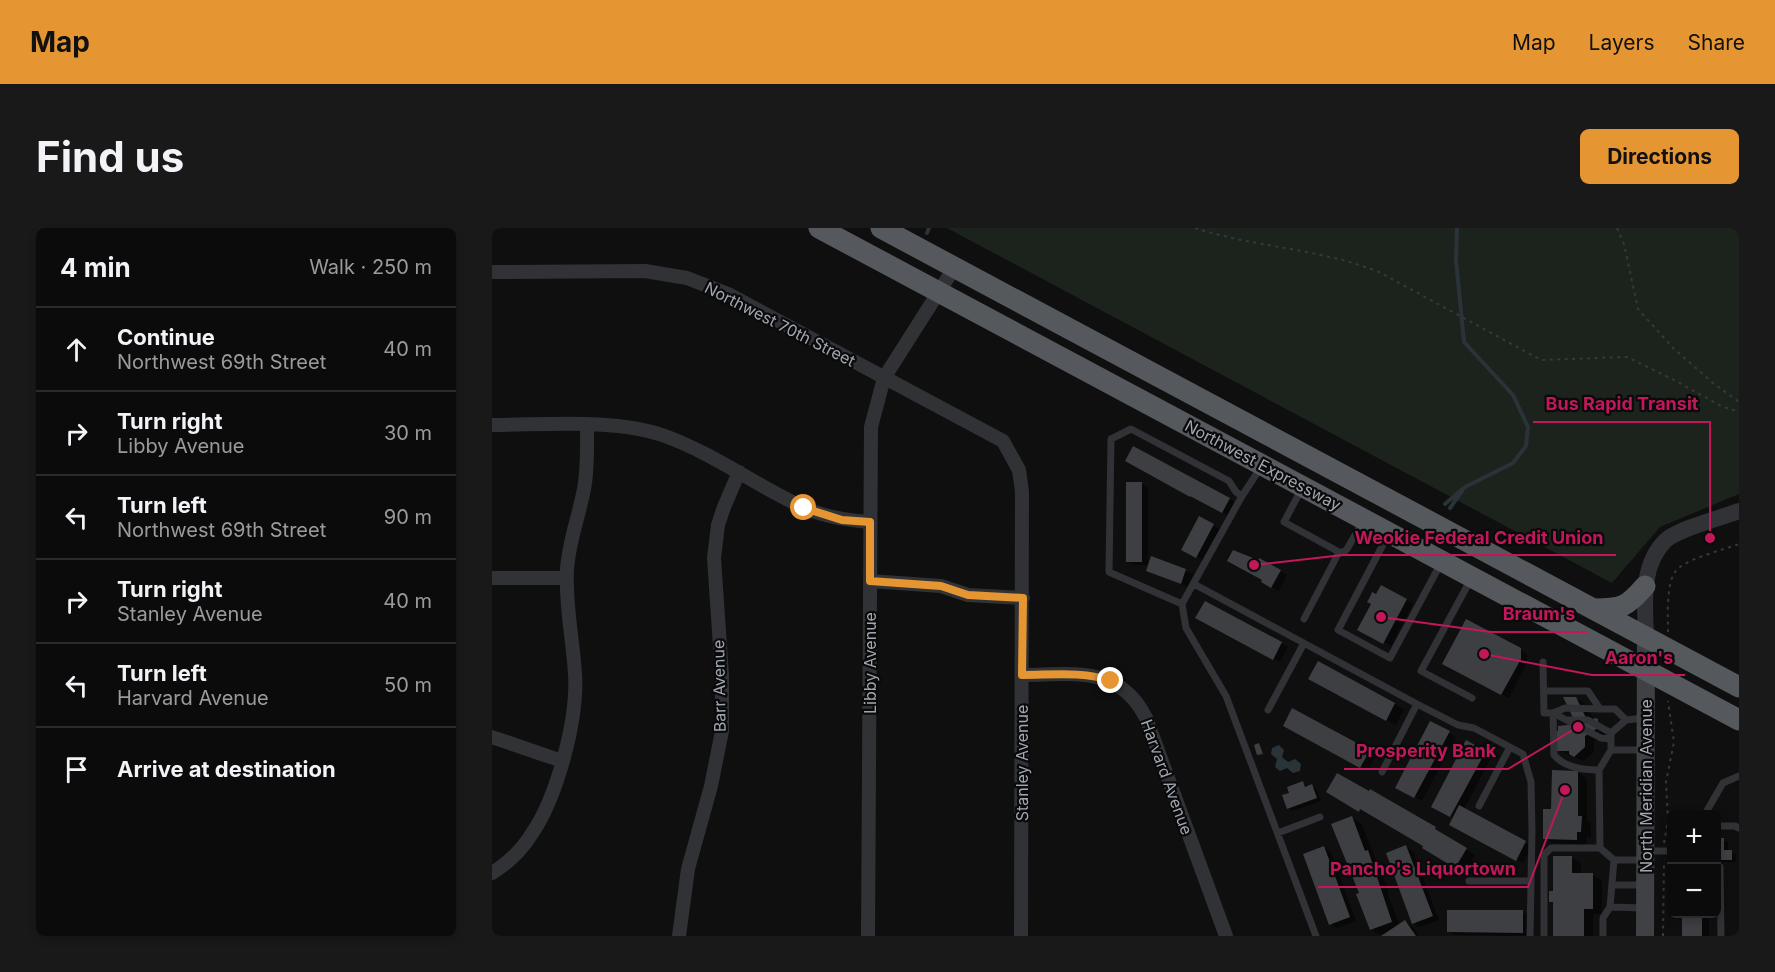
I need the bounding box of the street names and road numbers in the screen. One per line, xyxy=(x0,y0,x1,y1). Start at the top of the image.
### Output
street label: Northwest 70th Street xyxy=(701,277,859,371)
street label: Northwest Expressway xyxy=(1182,415,1344,515)
street label: Libby Avenue xyxy=(860,612,880,714)
street label: Barr Avenue xyxy=(708,640,730,732)
street label: North Meridian Avenue xyxy=(1636,699,1656,873)
street label: Stanley Avenue xyxy=(1012,705,1032,821)
street label: Harvard Avenue xyxy=(1137,717,1197,837)

